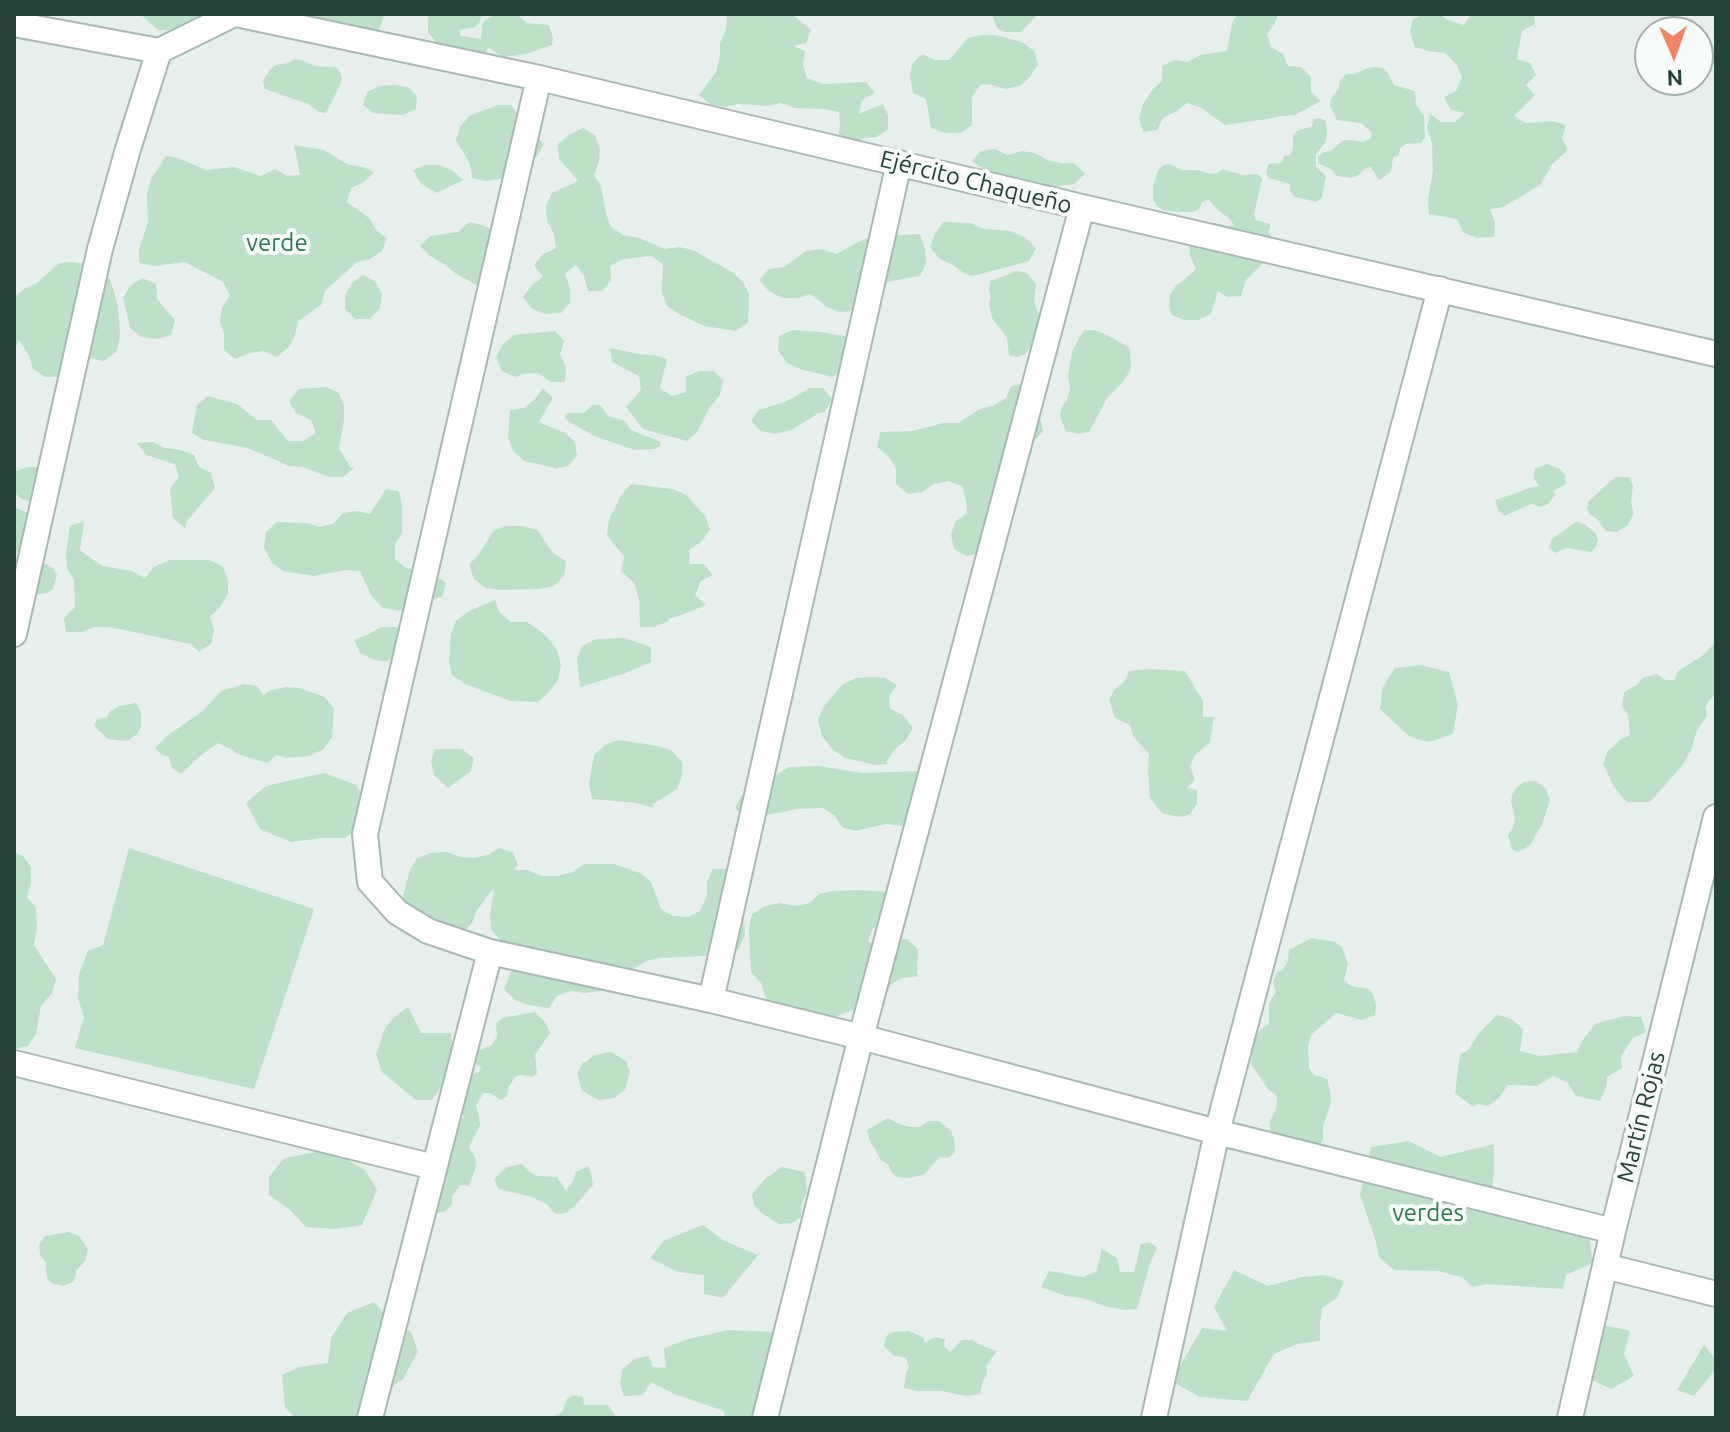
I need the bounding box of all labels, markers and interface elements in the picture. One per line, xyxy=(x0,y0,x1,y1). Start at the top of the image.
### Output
north arrow xyxy=(1634,16,1714,96)
text: N xyxy=(1666,66,1683,91)
street label: Ejército Chaqueño xyxy=(877,144,1075,220)
park label: verde xyxy=(246,229,308,257)
street label: Martín Rojas xyxy=(1611,1048,1671,1186)
park label: verdes xyxy=(1392,1199,1464,1227)

